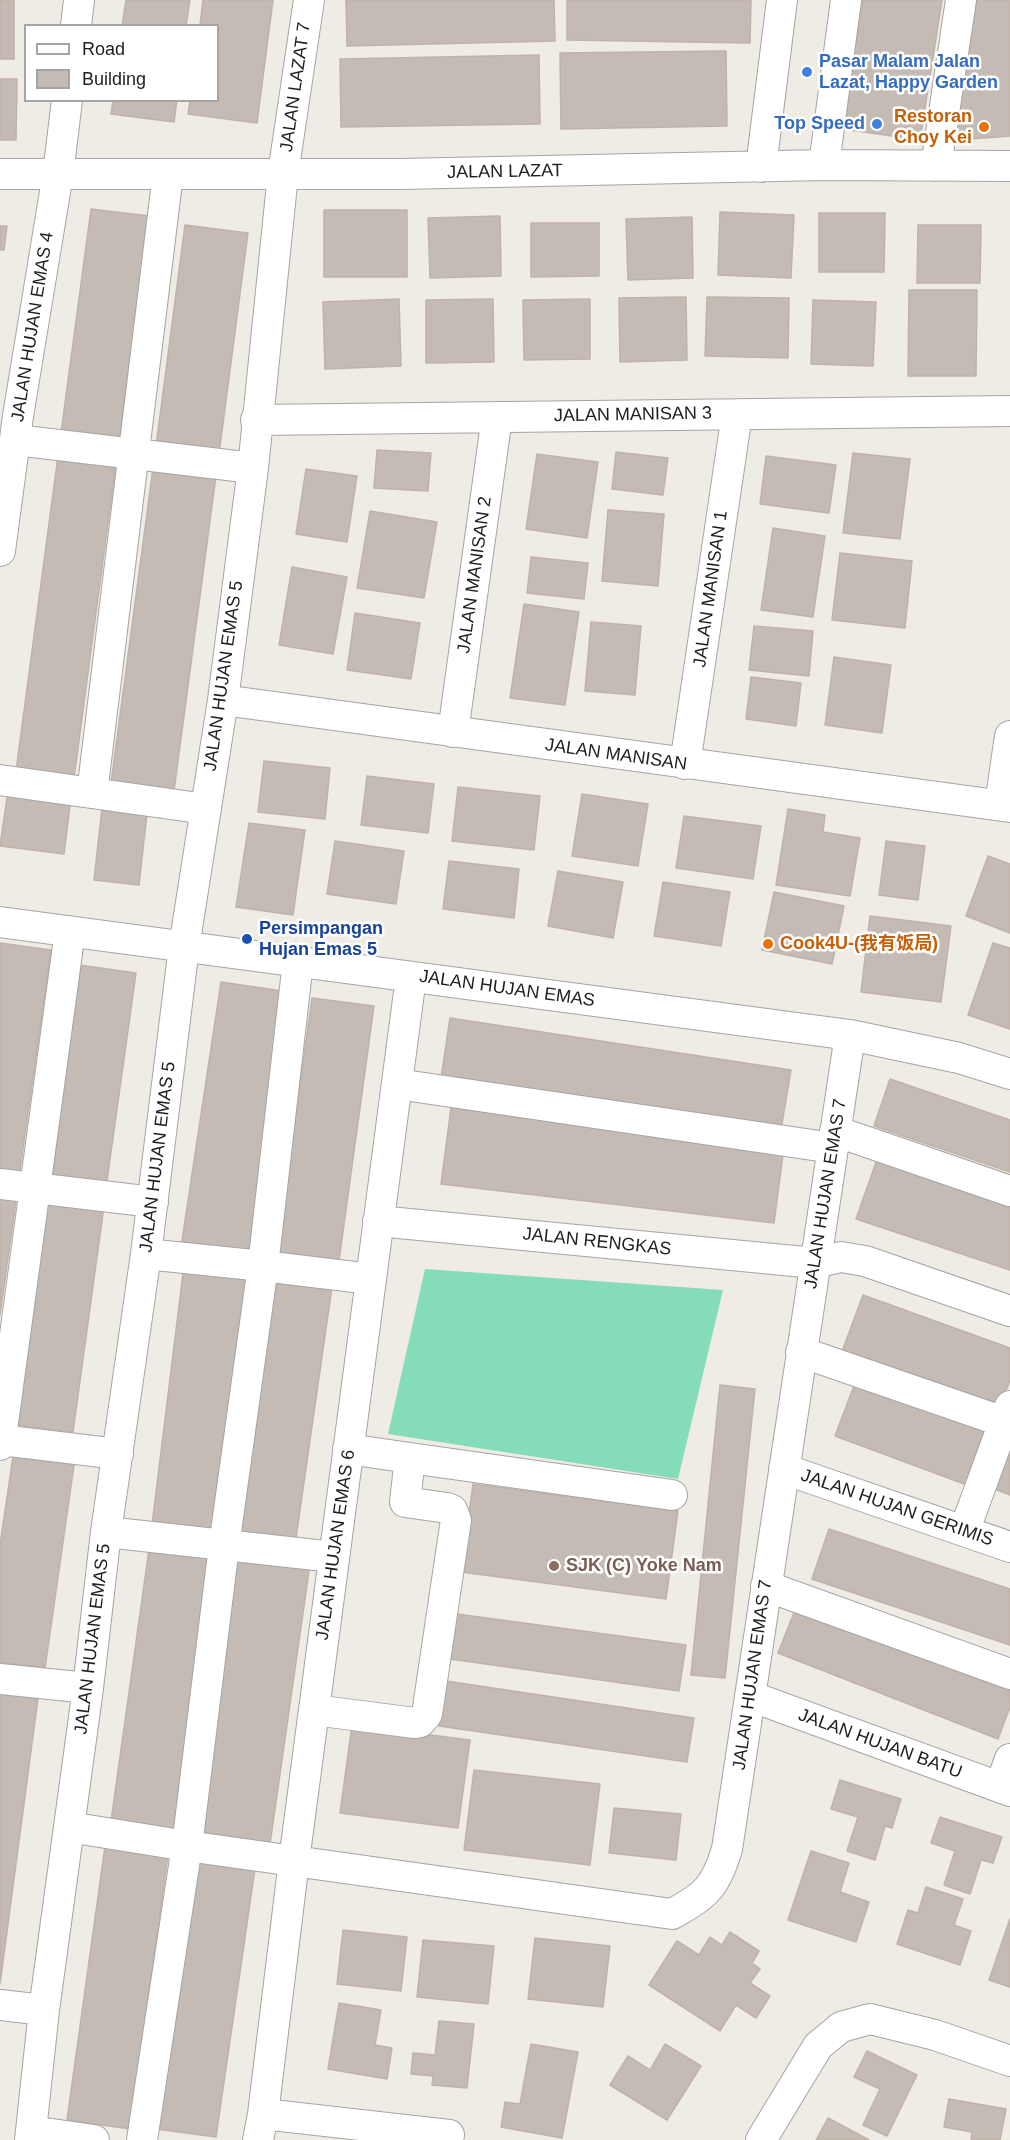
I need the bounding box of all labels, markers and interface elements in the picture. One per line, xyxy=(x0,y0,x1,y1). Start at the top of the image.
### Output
street label: JALAN LAZAT 7 xyxy=(276,21,316,153)
legend xyxy=(24,24,219,102)
text: Road xyxy=(82,39,125,59)
place label: Pasar Malam Jalan Lazat, Happy Garden xyxy=(819,51,998,94)
marker: Pasar Malam Jalan Lazat, Happy Garden xyxy=(800,65,814,79)
text: Building xyxy=(82,69,146,89)
place label: Restoran Choy Kei xyxy=(894,106,972,148)
place label: Top Speed xyxy=(774,113,865,135)
marker: Top Speed xyxy=(870,117,884,131)
marker: Restoran Choy Kei xyxy=(977,120,991,134)
street label: JALAN LAZAT xyxy=(447,160,563,184)
street label: JALAN HUJAN EMAS 4 xyxy=(7,230,59,424)
street label: JALAN MANISAN 3 xyxy=(554,403,712,427)
street label: JALAN MANISAN 2 xyxy=(453,495,497,655)
street label: JALAN MANISAN 1 xyxy=(689,509,733,669)
street label: JALAN HUJAN EMAS 5 xyxy=(200,579,248,773)
street label: JALAN MANISAN xyxy=(544,734,688,776)
place label: Persimpangan Hujan Emas 5 xyxy=(259,918,383,960)
marker: Persimpangan Hujan Emas 5 xyxy=(240,932,254,946)
place label: Cook4U-(我有饭局) xyxy=(780,933,938,955)
marker: Cook4U-(我有饭局) xyxy=(761,937,775,951)
street label: JALAN HUJAN EMAS xyxy=(418,966,596,1012)
street label: JALAN HUJAN EMAS 5 xyxy=(136,1060,180,1254)
street label: JALAN HUJAN EMAS 7 xyxy=(800,1097,852,1291)
street label: JALAN RENGKAS xyxy=(522,1223,672,1261)
street label: JALAN HUJAN EMAS 6 xyxy=(312,1448,360,1642)
street label: JALAN HUJAN GERIMIS xyxy=(798,1465,996,1551)
street label: JALAN HUJAN EMAS 5 xyxy=(71,1542,115,1736)
place label: SJK (C) Yoke Nam xyxy=(566,1555,722,1577)
marker: SJK (C) Yoke Nam xyxy=(547,1559,561,1573)
street label: JALAN HUJAN EMAS 7 xyxy=(729,1578,777,1772)
street label: JALAN HUJAN BATU xyxy=(795,1704,965,1784)

